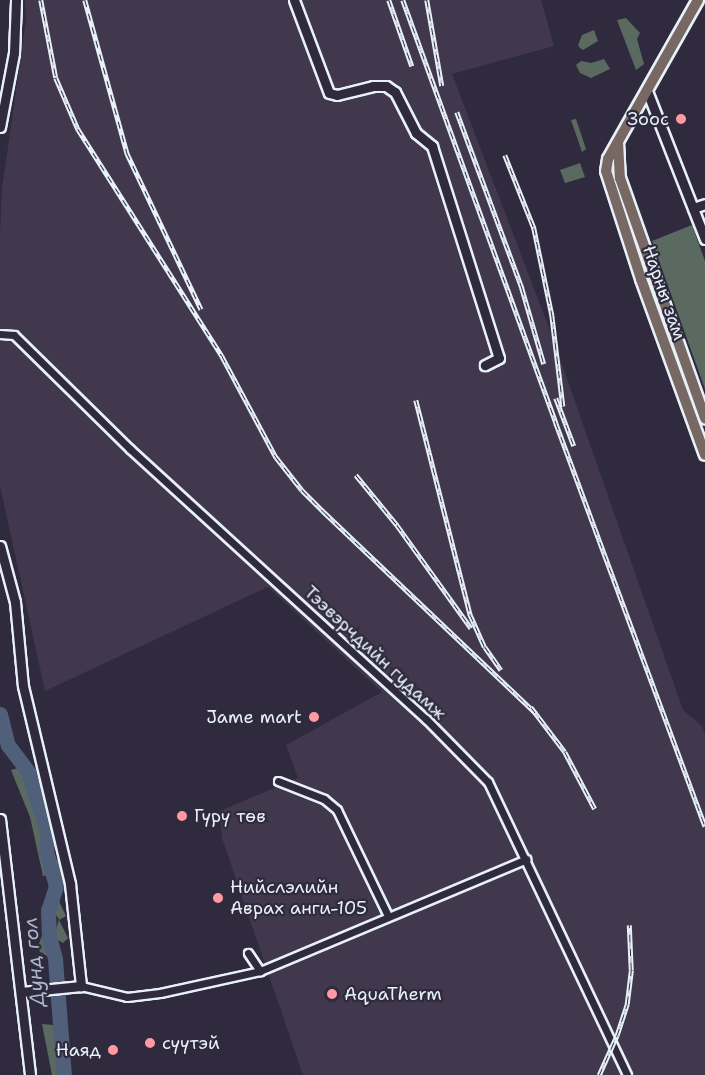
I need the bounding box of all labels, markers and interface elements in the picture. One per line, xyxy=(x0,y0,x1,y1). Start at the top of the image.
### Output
place label: Зоос xyxy=(627,108,669,130)
marker: Зоос xyxy=(674,112,688,126)
street label: Нарны зам xyxy=(638,243,690,343)
street label: Тээвэрчдийн гудамж xyxy=(300,582,450,724)
place label: Jame mart xyxy=(206,706,302,728)
marker: Jame mart xyxy=(307,710,321,724)
place label: Гүрү төв xyxy=(194,805,266,827)
marker: Гүрү төв xyxy=(175,809,189,823)
place label: Нийслэлийн Аврах анги-105 xyxy=(230,877,367,920)
marker: Нийслэлийн Аврах анги-105 xyxy=(211,891,225,905)
water label: Дунд гол xyxy=(18,916,50,1008)
place label: AquaTherm xyxy=(344,983,442,1005)
marker: AquaTherm xyxy=(325,987,339,1001)
place label: сүүтэй xyxy=(162,1032,220,1054)
marker: сүүтэй xyxy=(143,1036,157,1050)
place label: Наяд xyxy=(56,1039,101,1061)
marker: Наяд xyxy=(106,1043,120,1057)

